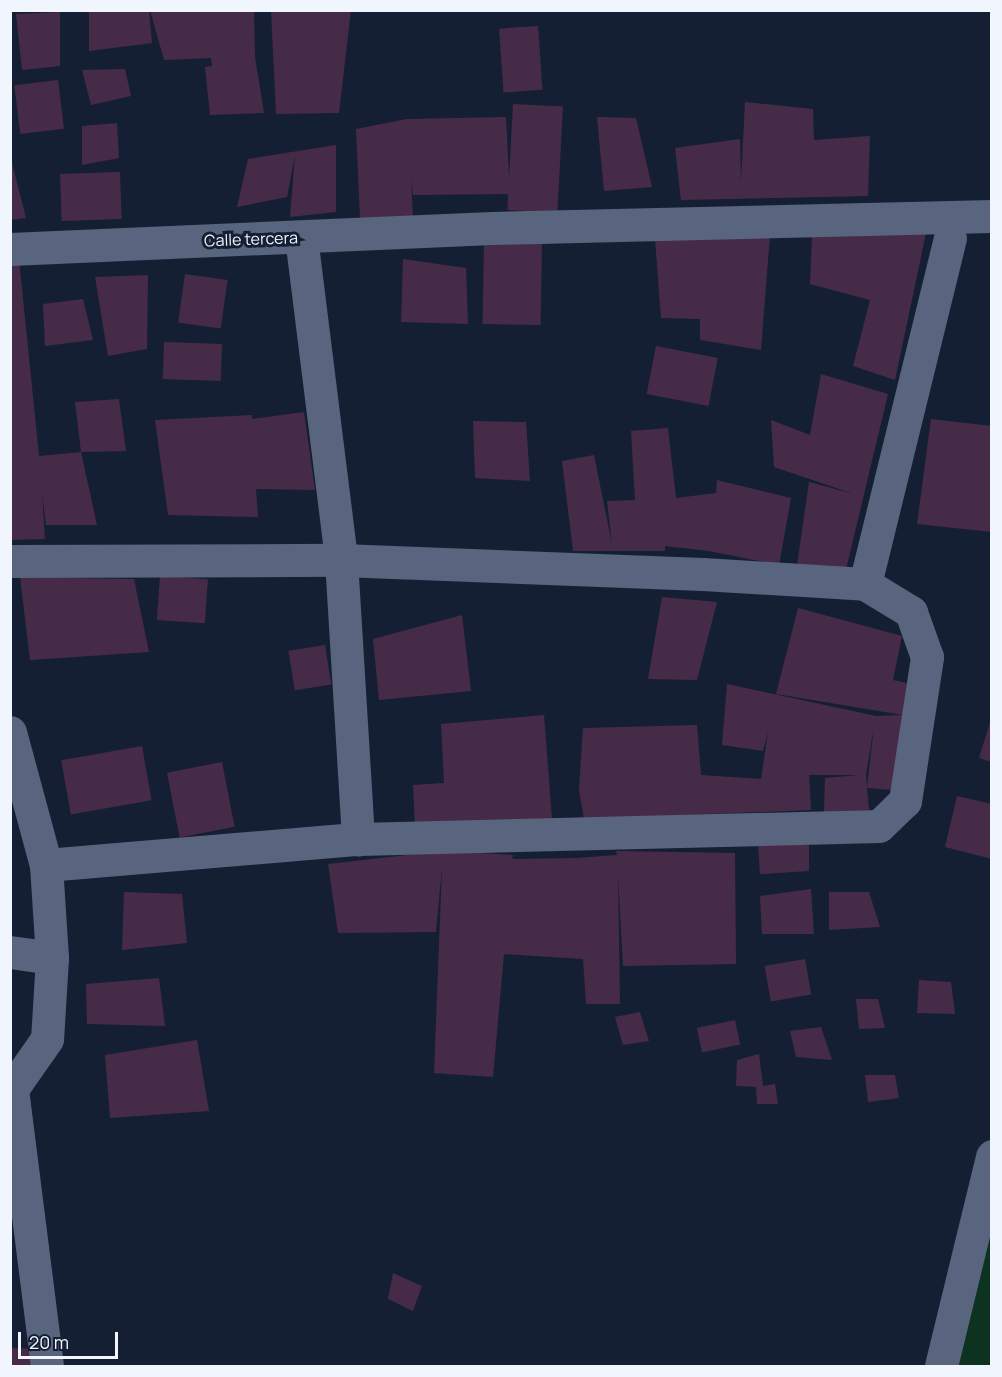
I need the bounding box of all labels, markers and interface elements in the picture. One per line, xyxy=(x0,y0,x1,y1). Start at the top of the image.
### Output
street label: Calle tercera xyxy=(204,228,298,250)
scale bar xyxy=(21,1320,122,1358)
text: 20 m xyxy=(29,1330,69,1354)

